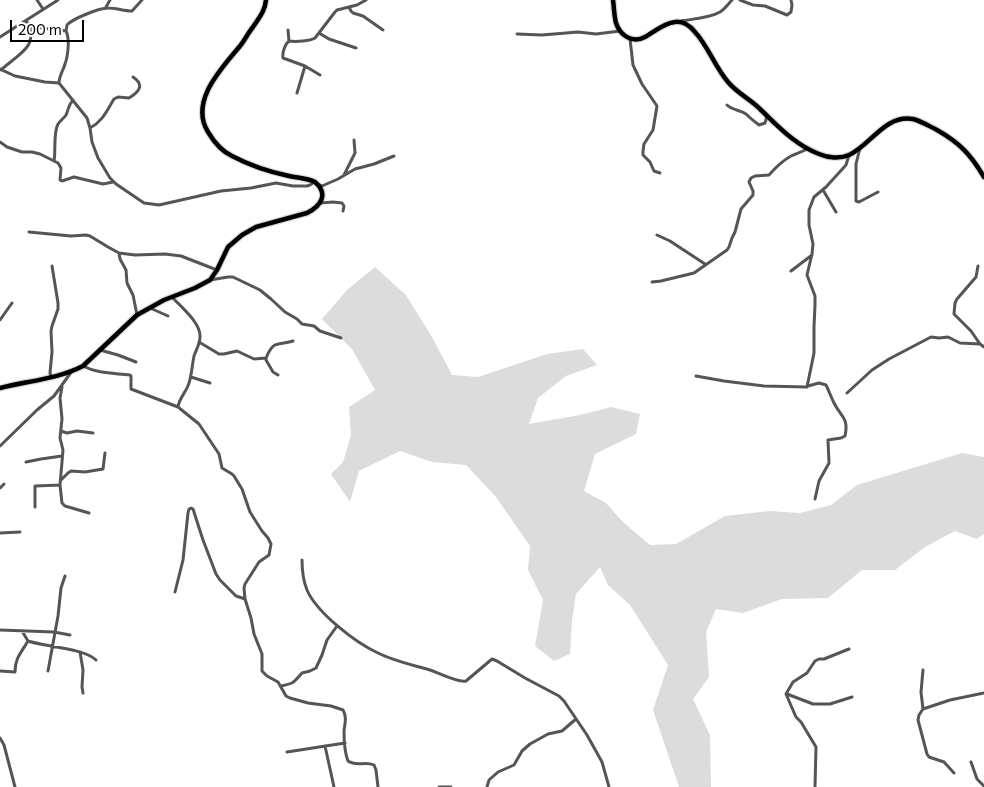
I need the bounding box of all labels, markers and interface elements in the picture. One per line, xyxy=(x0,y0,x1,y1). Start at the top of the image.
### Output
scale bar xyxy=(12,10,86,42)
text: 200 m xyxy=(18,20,62,38)

